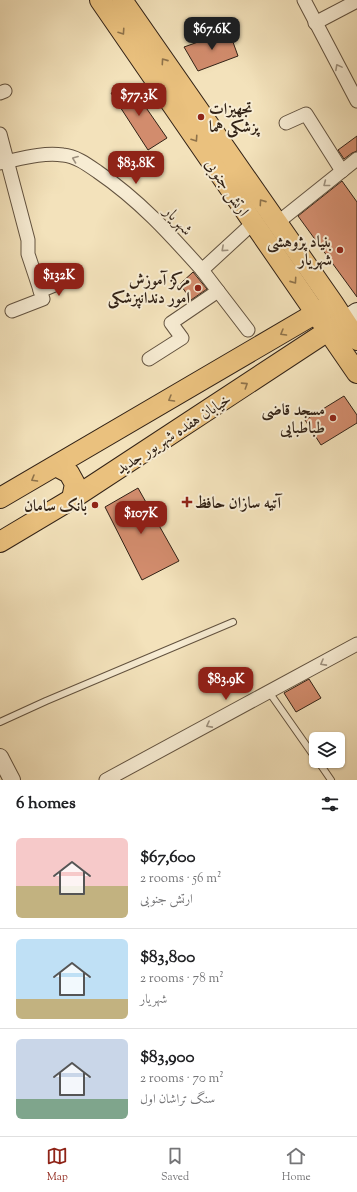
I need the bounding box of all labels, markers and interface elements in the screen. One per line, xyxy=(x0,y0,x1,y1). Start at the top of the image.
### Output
pin: $67.6K xyxy=(179,17,245,51)
text: $67.6K xyxy=(193,21,231,39)
one-way arrow xyxy=(117,28,125,35)
one-way arrow xyxy=(161,58,169,65)
one-way arrow xyxy=(336,63,343,71)
pin: $77.3K xyxy=(106,83,172,117)
text: $77.3K xyxy=(120,87,158,105)
place label: تجهیزات پزشکی هما xyxy=(209,99,261,140)
marker: تجهیزات پزشکی هما xyxy=(196,112,206,122)
one-way arrow xyxy=(190,135,197,142)
pin: $83.8K xyxy=(103,151,169,185)
one-way arrow xyxy=(72,155,79,163)
text: $83.8K xyxy=(117,155,155,173)
street label: ارتش جنوبی xyxy=(198,155,254,222)
one-way arrow xyxy=(324,179,331,186)
one-way arrow xyxy=(259,199,267,206)
street label: شهریار xyxy=(156,200,197,242)
place label: بنیاد پژوهشی شهریار xyxy=(267,232,332,273)
one-way arrow xyxy=(221,245,229,252)
marker: بنیاد پژوهشی شهریار xyxy=(335,245,345,255)
pin: $132K xyxy=(31,263,87,297)
text: $132K xyxy=(43,267,75,285)
place label: مرکز آموزش امور دندانپزشکی xyxy=(108,270,190,311)
one-way arrow xyxy=(289,276,296,283)
marker: مرکز آموزش امور دندانپزشکی xyxy=(193,283,203,293)
one-way arrow xyxy=(280,328,287,335)
one-way arrow xyxy=(241,382,248,390)
street label: خیابان هفده شهریور جدید xyxy=(112,389,237,481)
one-way arrow xyxy=(168,394,175,401)
place label: مسجد قاضی طباطبایی xyxy=(262,400,325,441)
marker: مسجد قاضی طباطبایی xyxy=(328,413,338,423)
one-way arrow xyxy=(31,474,38,481)
place label: آتیه سازان حافظ xyxy=(195,493,284,516)
place label: بانک سامان xyxy=(24,496,87,519)
marker: آتیه سازان حافظ xyxy=(182,497,192,507)
marker: بانک سامان xyxy=(90,500,100,510)
pin: $107K xyxy=(113,501,169,535)
text: $107K xyxy=(124,505,158,523)
one-way arrow xyxy=(320,658,327,665)
pin: $83.9K xyxy=(193,667,259,701)
text: $83.9K xyxy=(207,671,245,689)
one-way arrow xyxy=(205,720,213,727)
map controls xyxy=(309,732,345,768)
button: layers xyxy=(309,732,345,768)
text: 6 homes xyxy=(16,792,76,816)
icon: filters xyxy=(319,793,341,815)
text: $67,600 xyxy=(140,846,196,870)
icon: home xyxy=(48,854,96,902)
text: 2 rooms · 56 m² xyxy=(140,870,221,888)
text: ارتش جنوبی xyxy=(140,891,193,909)
text: $83,800 xyxy=(140,946,195,970)
icon: home xyxy=(48,955,96,1003)
text: 2 rooms · 78 m² xyxy=(140,970,224,988)
text: شهریار xyxy=(140,991,167,1009)
text: $83,900 xyxy=(140,1046,195,1070)
icon: home xyxy=(48,1055,96,1103)
text: 2 rooms · 70 m² xyxy=(140,1070,224,1088)
text: سنگ تراشان اول xyxy=(140,1091,215,1109)
tab: Map xyxy=(46,1145,68,1185)
tab: Saved xyxy=(161,1145,189,1185)
tab: Home xyxy=(282,1145,311,1185)

